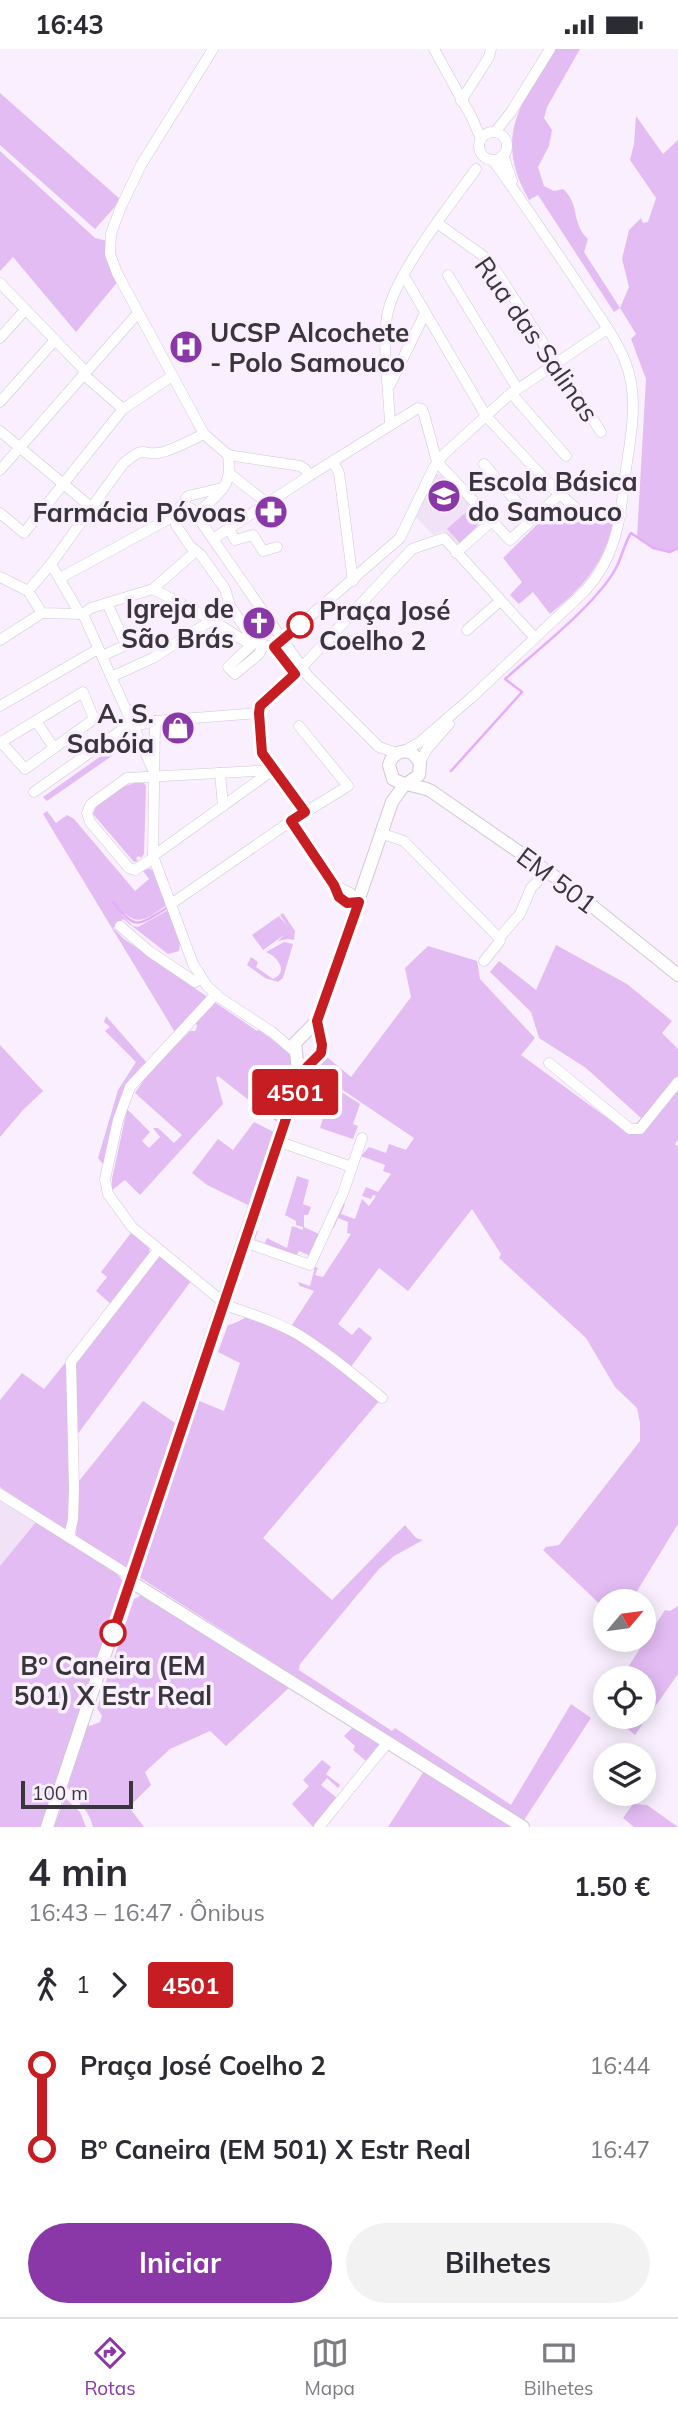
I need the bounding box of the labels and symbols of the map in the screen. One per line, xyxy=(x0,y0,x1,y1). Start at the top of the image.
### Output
street label: Rua das Salinas xyxy=(468,250,606,428)
place label: UCSP Alcochete - Polo Samouco xyxy=(210,316,409,379)
hospital icon: UCSP Alcochete - Polo Samouco xyxy=(167,328,205,366)
place label: Escola Básica do Samouco xyxy=(468,465,638,528)
school or university icon: Escola Básica do Samouco xyxy=(425,477,463,515)
pharmacy icon: Farmácia Póvoas xyxy=(252,493,290,531)
place label: Farmácia Póvoas xyxy=(32,496,246,529)
place label: Igreja de São Brás xyxy=(121,592,234,655)
place label: Praça José Coelho 2 xyxy=(319,594,451,657)
church icon: Igreja de São Brás xyxy=(240,604,278,642)
marker: Praça José Coelho 2 xyxy=(287,612,313,638)
place label: A. S. Sabóia xyxy=(67,697,154,760)
shop icon: A. S. Sabóia xyxy=(159,709,197,747)
street label: EM 501 xyxy=(511,839,603,921)
line badge: 4501 xyxy=(246,1069,344,1115)
north arrow xyxy=(593,1589,656,1652)
marker: Bº Caneira (EM 501) X Estr Real xyxy=(100,1620,126,1646)
place label: Bº Caneira (EM 501) X Estr Real xyxy=(14,1649,212,1712)
scale bar xyxy=(21,1778,133,1810)

